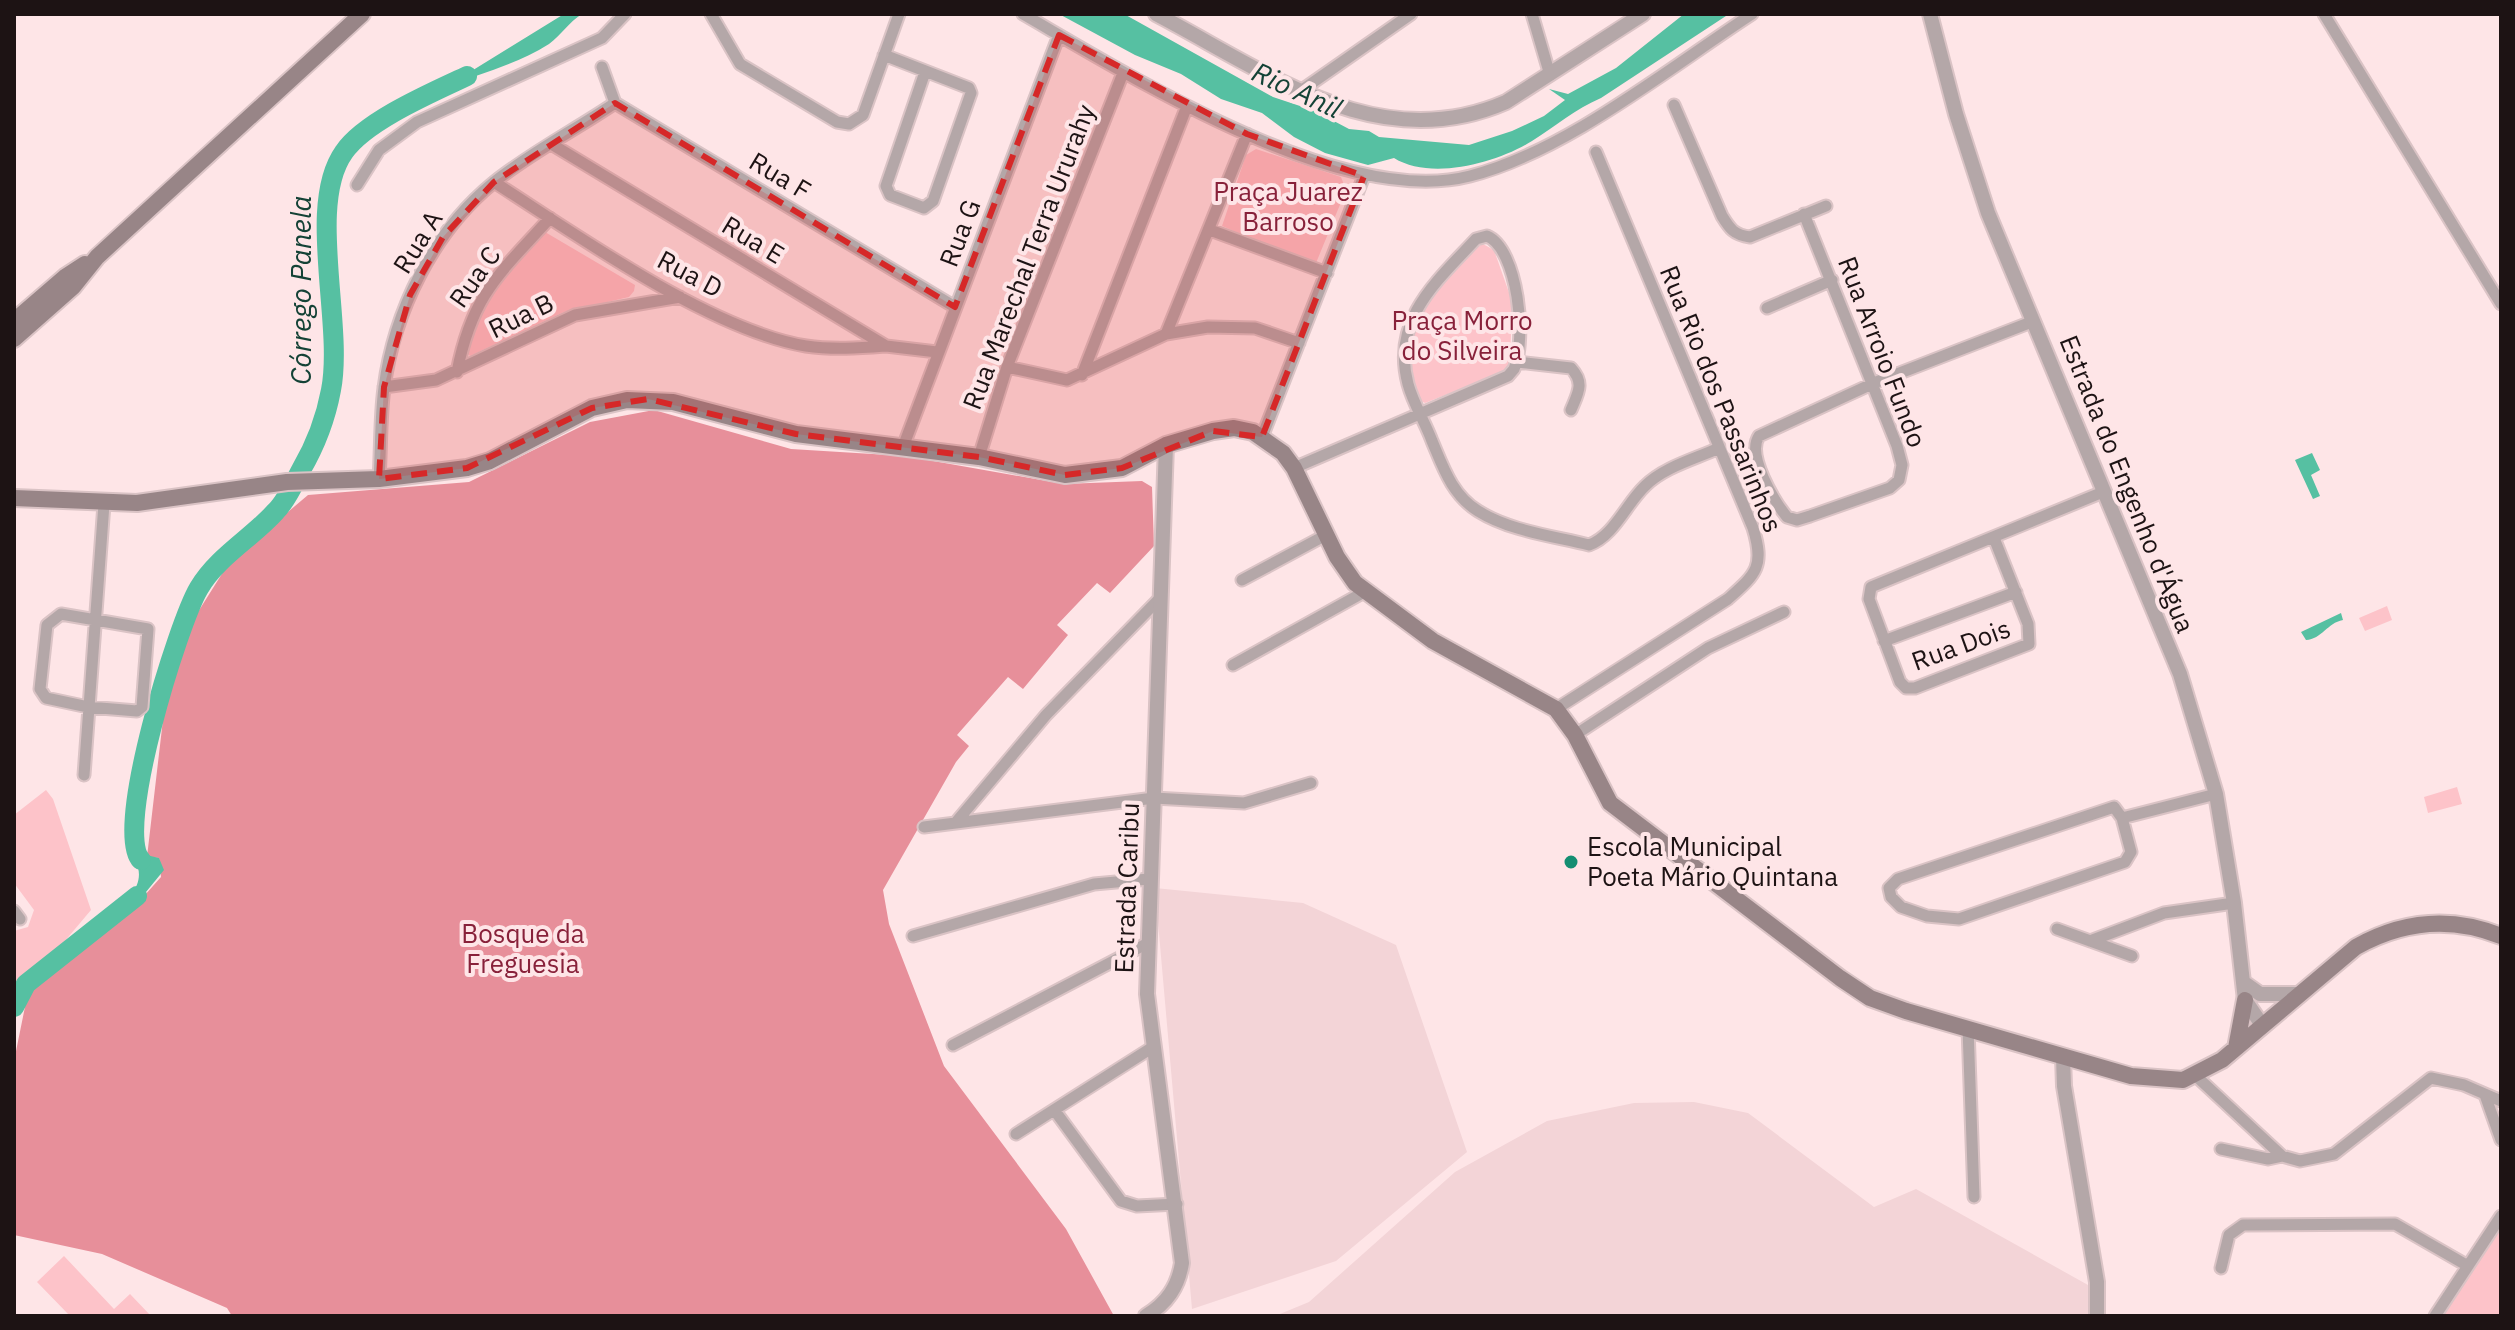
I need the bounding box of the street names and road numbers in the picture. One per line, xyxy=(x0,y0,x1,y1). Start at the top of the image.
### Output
street label: Rua Marechal Terra Ururahy xyxy=(954,99,1102,414)
street label: Rua F xyxy=(743,144,818,207)
street label: Rua G xyxy=(931,194,987,271)
street label: Rua A xyxy=(385,203,450,279)
street label: Rua E xyxy=(716,207,791,271)
street label: Rua C xyxy=(441,239,507,314)
street label: Rua D xyxy=(652,242,729,304)
street label: Rua Arroio Fundo xyxy=(1831,251,1935,452)
street label: Rua Rio dos Passarinhos xyxy=(1653,260,1791,537)
street label: Rua B xyxy=(482,285,559,345)
street label: Estrada do Engenho d'Água xyxy=(2053,330,2203,638)
street label: Rua Dois xyxy=(1907,611,2015,678)
street label: Estrada Caribu xyxy=(1106,802,1146,974)

